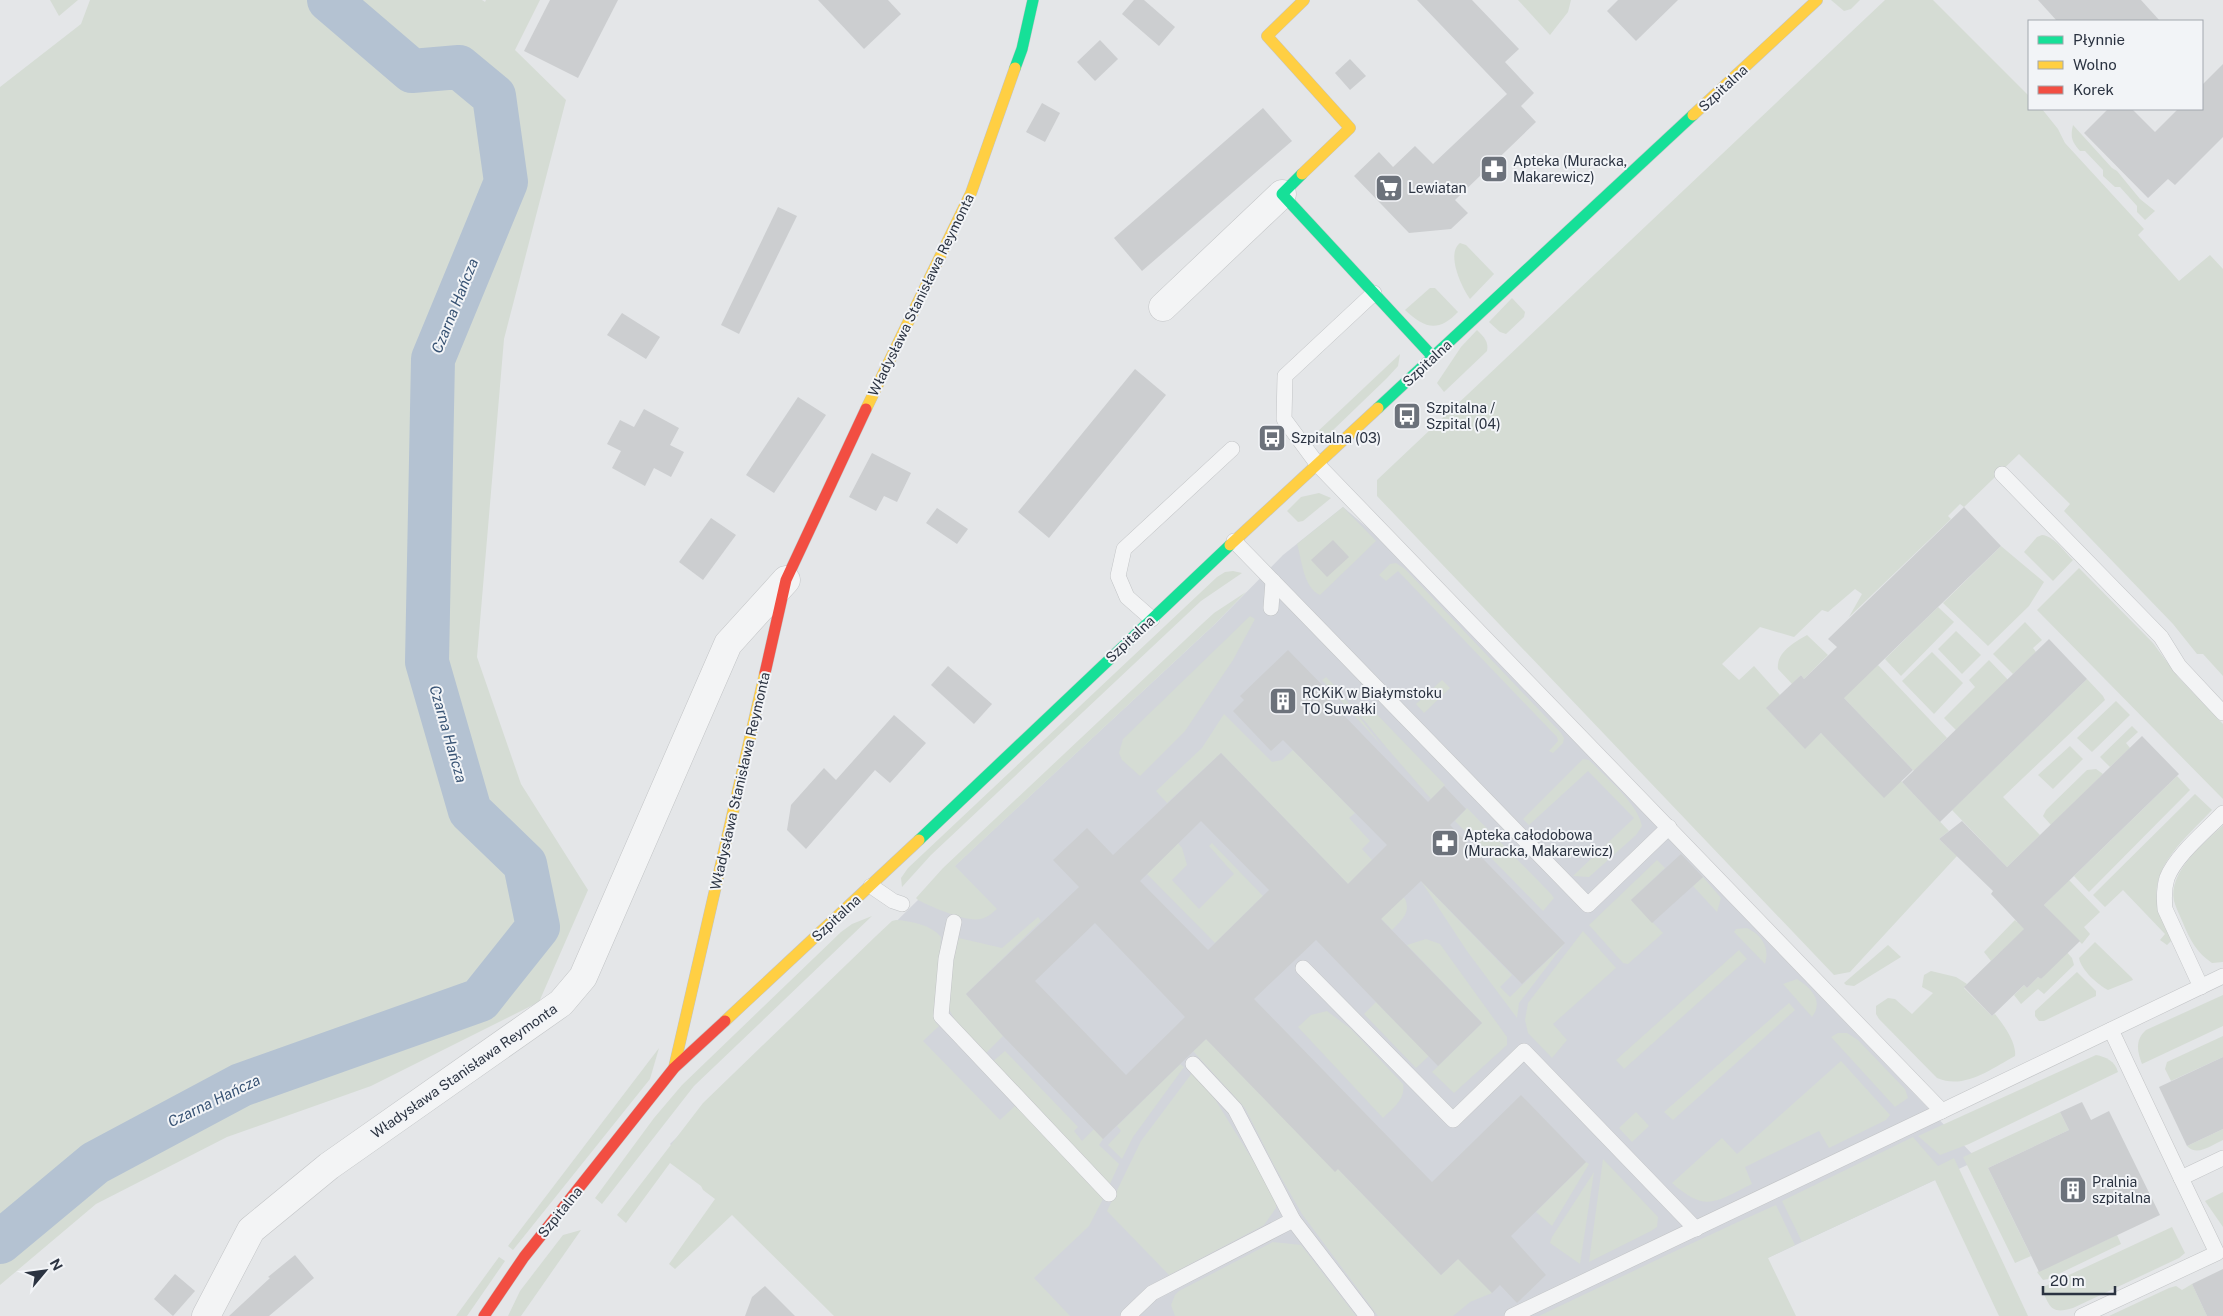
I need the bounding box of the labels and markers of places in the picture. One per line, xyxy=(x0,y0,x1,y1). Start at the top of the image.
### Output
place label: Apteka (Muracka, Makarewicz) xyxy=(1513,153,1627,185)
pharmacy icon: Apteka (Muracka, Makarewicz) xyxy=(1479,154,1509,184)
supermarket icon: Lewiatan xyxy=(1374,173,1404,203)
place label: Lewiatan xyxy=(1408,180,1467,196)
place label: Szpitalna / Szpital (04) xyxy=(1426,400,1500,432)
bus stop icon: Szpitalna / Szpital (04) xyxy=(1392,401,1422,431)
bus stop icon: Szpitalna (03) xyxy=(1257,423,1287,453)
place label: Szpitalna (03) xyxy=(1291,430,1381,446)
place label: RCKiK w Białymstoku TO Suwałki xyxy=(1302,685,1442,717)
building icon: RCKiK w Białymstoku TO Suwałki xyxy=(1268,686,1298,716)
place label: Apteka całodobowa (Muracka, Makarewicz) xyxy=(1464,827,1613,859)
pharmacy icon: Apteka całodobowa (Muracka, Makarewicz) xyxy=(1430,828,1460,858)
place label: Pralnia szpitalna xyxy=(2092,1174,2151,1206)
building icon: Pralnia szpitalna xyxy=(2058,1175,2088,1205)

